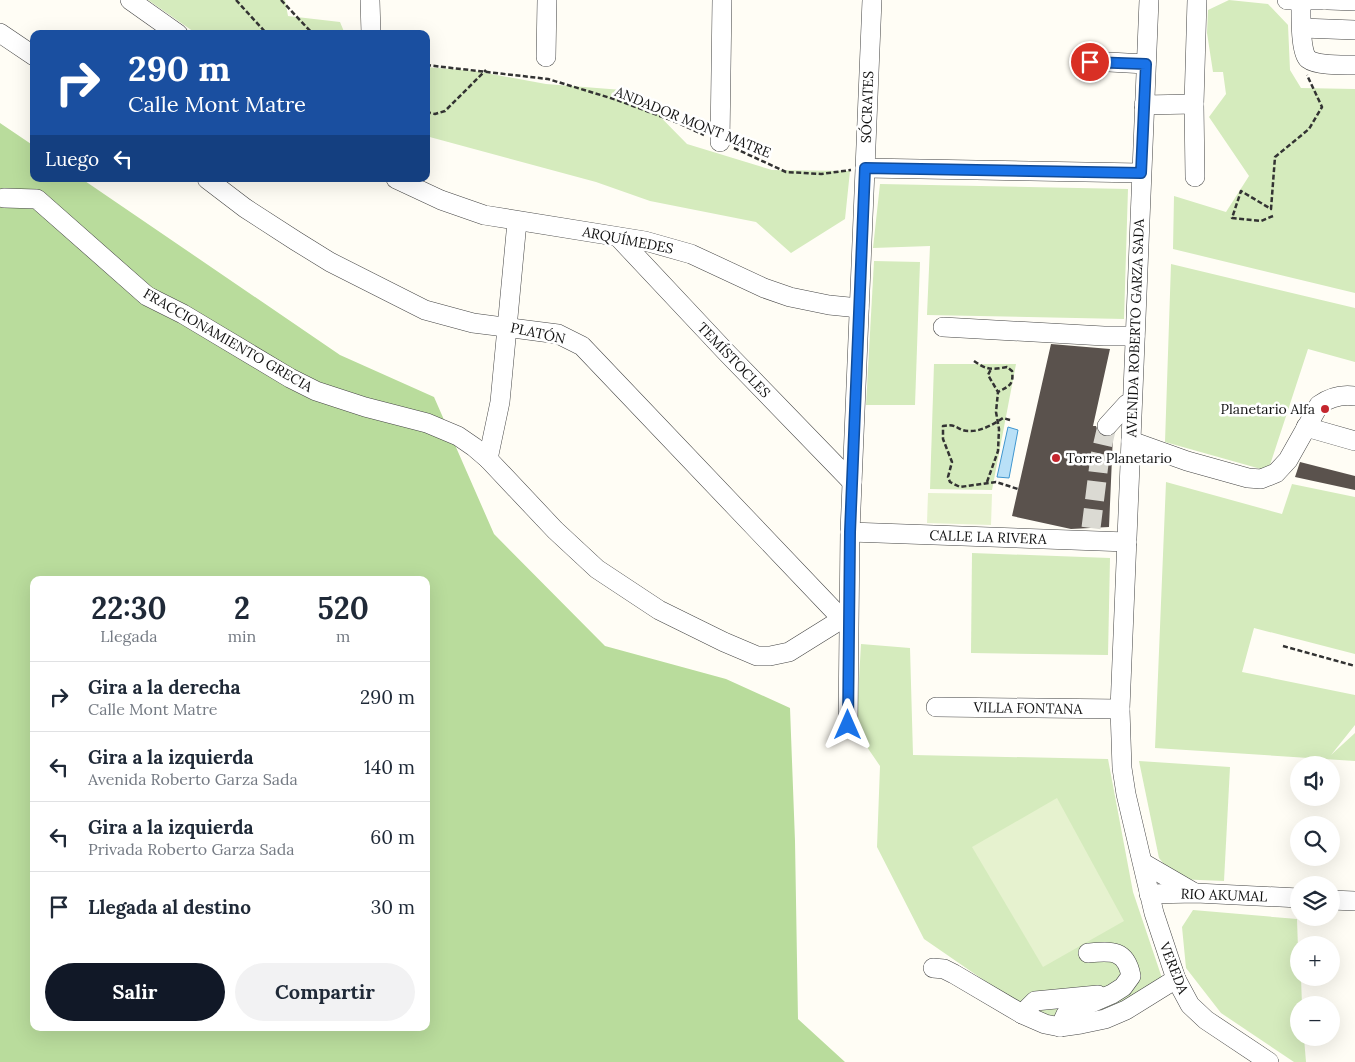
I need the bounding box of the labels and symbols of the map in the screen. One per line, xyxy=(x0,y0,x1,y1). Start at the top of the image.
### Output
pin xyxy=(1069,41,1111,83)
street label: SÓCRATES xyxy=(857,70,877,143)
street label: ANDADOR MONT MATRE xyxy=(611,82,774,162)
street label: AVENIDA ROBERTO GARZA SADA xyxy=(1122,218,1148,439)
street label: ARQUÍMEDES xyxy=(580,222,675,258)
street label: FRACCIONAMIENTO GRECIA xyxy=(140,284,316,396)
street label: PLATÓN xyxy=(509,318,567,348)
street label: TEMÍSTOCLES xyxy=(694,319,774,401)
place label: Planetario Alfa xyxy=(1221,400,1315,418)
marker: Planetario Alfa xyxy=(1319,403,1331,415)
place label: Torre Planetario xyxy=(1066,449,1172,467)
marker: Torre Planetario xyxy=(1050,452,1062,464)
street label: CALLE LA RIVERA xyxy=(929,526,1047,548)
position arrow xyxy=(821,698,873,750)
street label: VILLA FONTANA xyxy=(972,698,1083,718)
street label: RIO AKUMAL xyxy=(1180,884,1268,906)
street label: VEREDA xyxy=(1155,939,1193,997)

